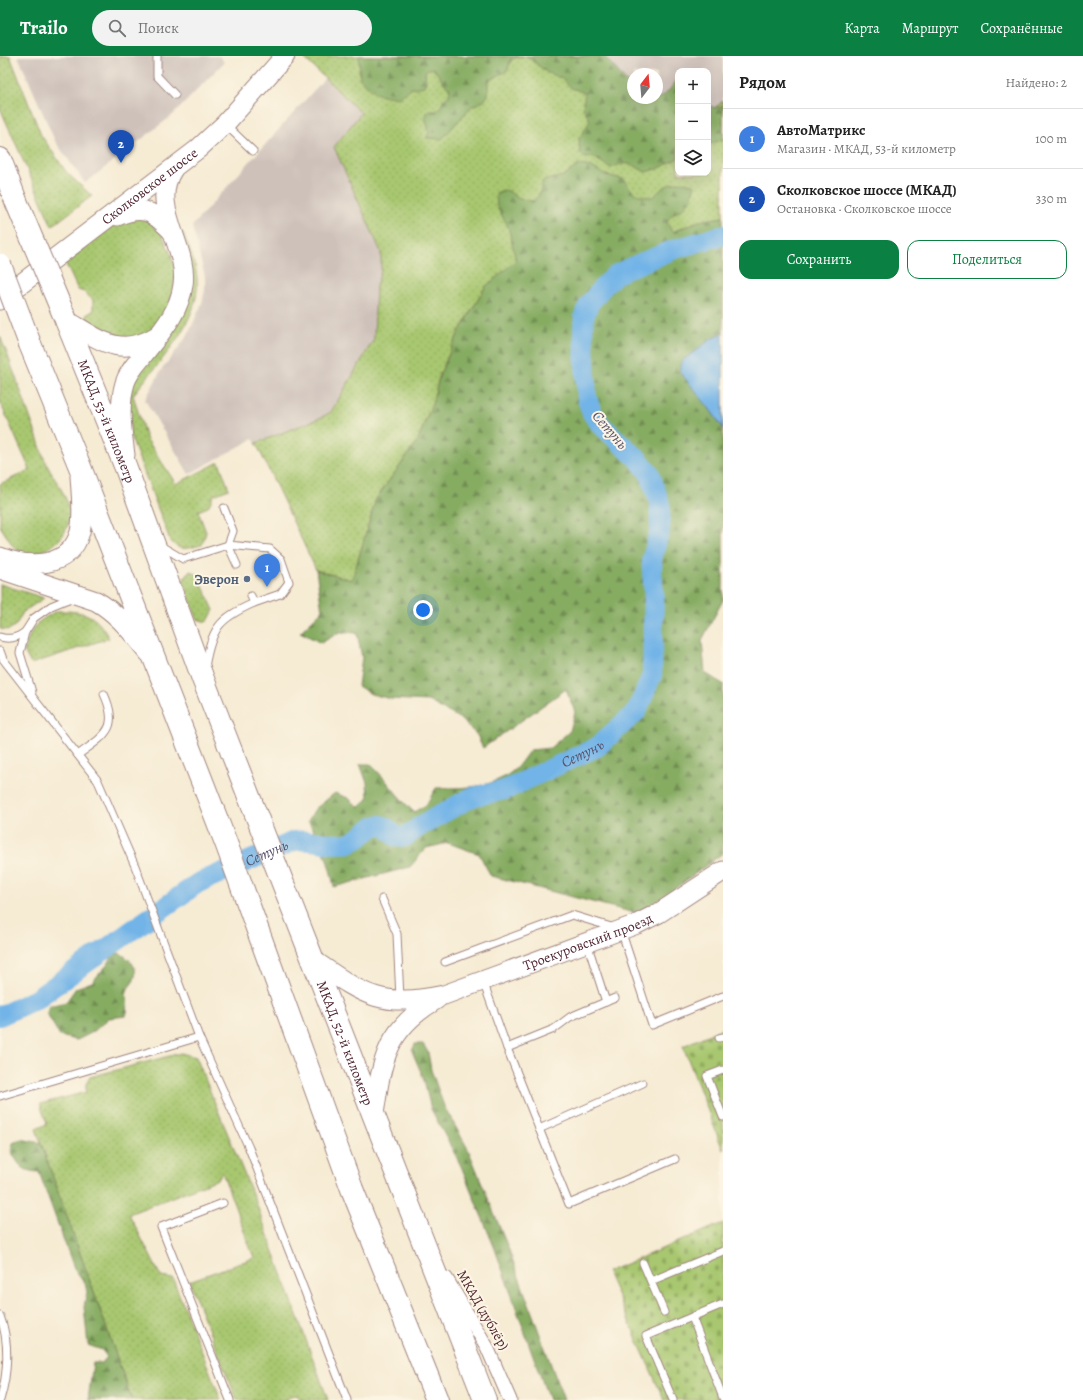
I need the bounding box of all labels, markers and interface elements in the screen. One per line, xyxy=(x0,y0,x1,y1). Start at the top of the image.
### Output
search box xyxy=(92,10,372,46)
text: Trailo xyxy=(20,15,68,41)
icon: search xyxy=(106,17,128,39)
text: Поиск xyxy=(138,18,179,38)
text: Карта xyxy=(845,19,880,38)
text: Маршрут xyxy=(902,19,958,38)
text: Сохранённые xyxy=(980,19,1063,38)
north arrow xyxy=(627,68,663,104)
map controls xyxy=(675,68,711,176)
button: + xyxy=(675,68,711,104)
text: Рядом xyxy=(739,71,786,94)
text: Найдено: 2 xyxy=(1006,74,1067,91)
button: − xyxy=(675,104,711,140)
text: АвтоМатрикс xyxy=(777,120,866,140)
pin: 2 xyxy=(108,130,134,163)
text: 1 xyxy=(750,130,754,147)
text: 100 m xyxy=(1035,130,1067,147)
button: layers xyxy=(675,140,711,176)
text: Магазин · МКАД, 53-й километр xyxy=(777,140,956,157)
street label: Сколковское шоссе xyxy=(97,143,201,229)
text: Сколковское шоссе (МКАД) xyxy=(777,180,957,200)
text: 2 xyxy=(749,190,755,207)
text: 330 m xyxy=(1036,190,1067,207)
text: Остановка · Сколковское шоссе xyxy=(777,200,952,217)
button: Сохранить xyxy=(739,240,899,279)
button: Поделиться xyxy=(907,240,1067,279)
street label: МКАД, 53-й километр xyxy=(73,356,140,486)
water label: Сетунь xyxy=(588,406,632,454)
pin: 1 xyxy=(254,554,280,587)
place label: Эверон xyxy=(194,570,239,589)
marker: Эверон xyxy=(242,574,252,584)
your location xyxy=(413,600,433,620)
water label: Сетунь xyxy=(558,735,608,772)
water label: Сетунь xyxy=(242,835,291,871)
street label: Троекуровский проезд xyxy=(520,908,656,975)
street label: МКАД, 52-й километр xyxy=(312,978,378,1108)
street label: МКАД (дублёр) xyxy=(452,1266,514,1354)

